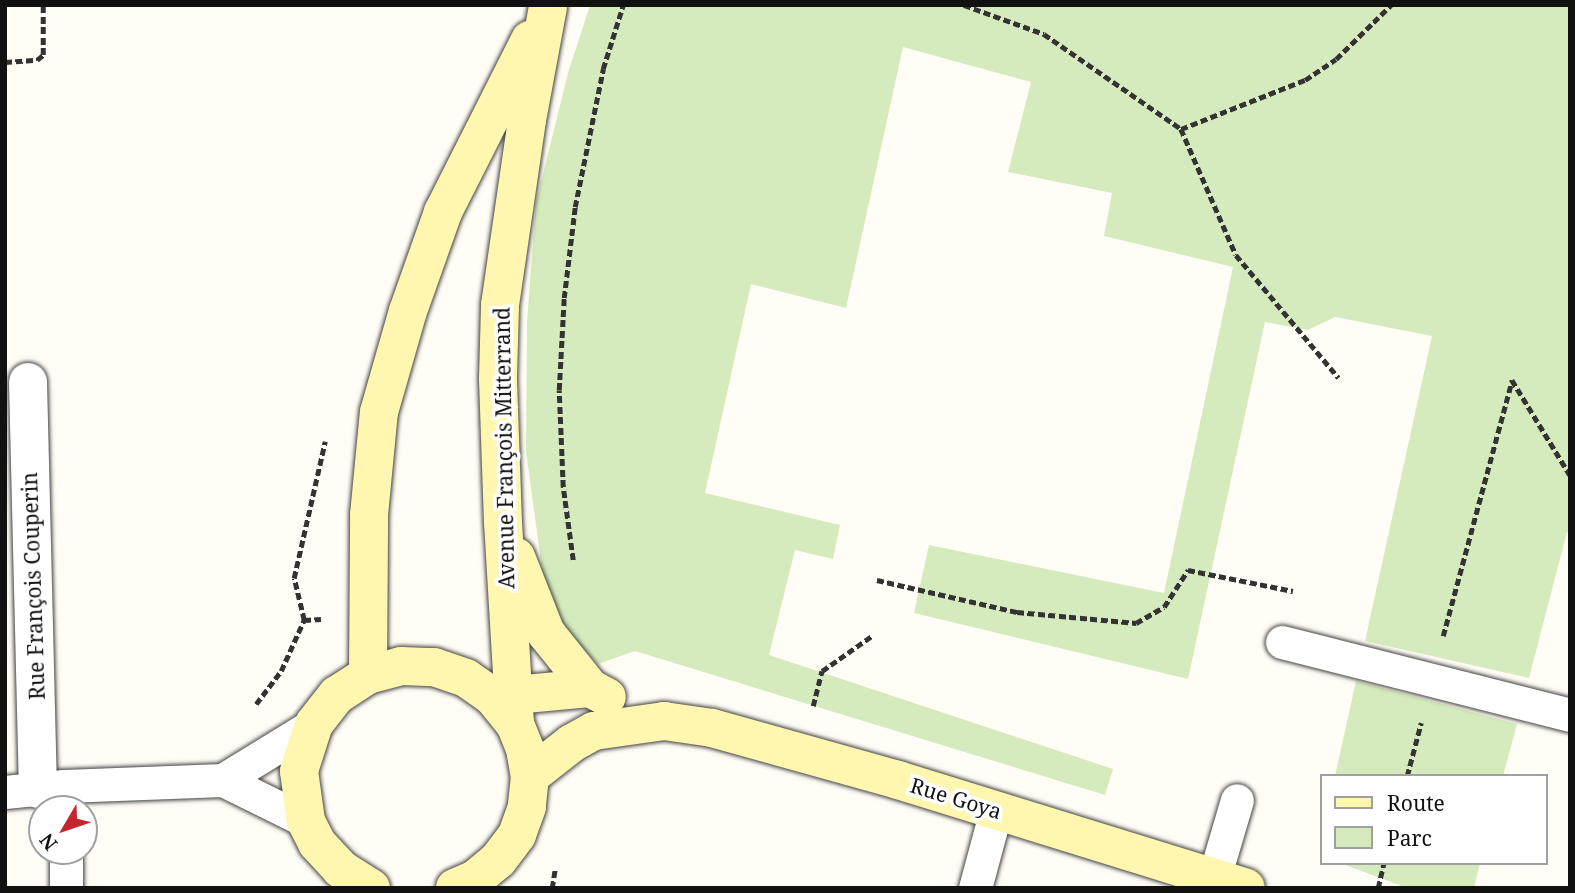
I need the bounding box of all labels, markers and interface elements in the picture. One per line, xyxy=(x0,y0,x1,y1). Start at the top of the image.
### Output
street label: Avenue François Mitterrand xyxy=(489,307,519,589)
street label: Rue François Couperin xyxy=(16,472,50,700)
street label: Rue Goya xyxy=(907,772,1005,824)
legend xyxy=(1320,774,1547,865)
text: Route xyxy=(1387,789,1445,817)
north arrow xyxy=(28,795,98,865)
text: Parc xyxy=(1387,824,1432,852)
text: N xyxy=(33,828,63,856)

